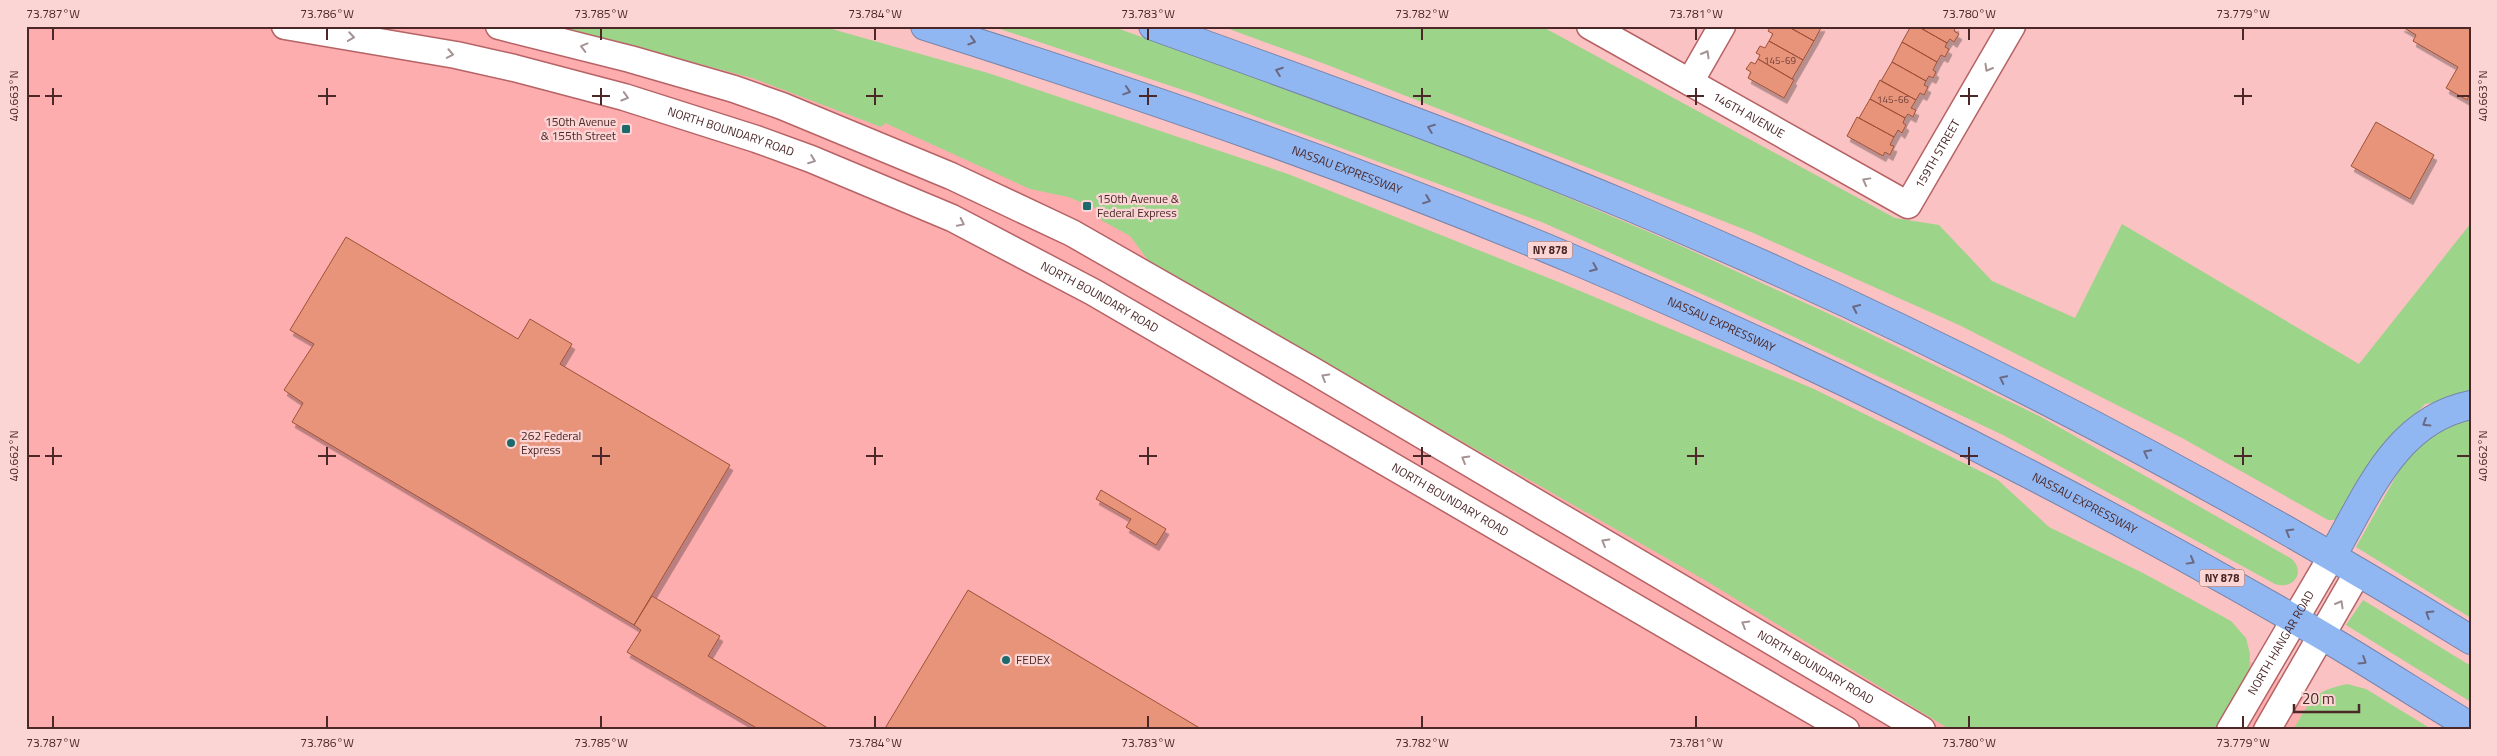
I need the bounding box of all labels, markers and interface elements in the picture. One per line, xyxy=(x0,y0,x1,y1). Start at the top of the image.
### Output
text: 73.787°W xyxy=(26,4,80,23)
text: 73.786°W xyxy=(300,4,354,23)
text: 73.785°W xyxy=(574,4,628,23)
text: 73.784°W xyxy=(848,4,902,23)
text: 73.783°W xyxy=(1121,4,1175,23)
text: 73.782°W xyxy=(1395,4,1449,23)
text: 73.781°W xyxy=(1669,4,1723,23)
text: 73.780°W xyxy=(1942,4,1996,23)
text: 73.779°W xyxy=(2216,4,2270,23)
one-way arrow xyxy=(346,32,355,42)
one-way arrow xyxy=(967,35,976,45)
one-way arrow xyxy=(580,42,589,53)
one-way arrow xyxy=(445,49,454,59)
one-way arrow xyxy=(1699,51,1709,60)
house number: 145-69 xyxy=(1764,53,1797,68)
one-way arrow xyxy=(1984,63,1994,72)
one-way arrow xyxy=(1275,67,1284,77)
text: 40.663°N xyxy=(4,70,23,122)
text: 40.663°N xyxy=(2473,70,2492,122)
one-way arrow xyxy=(1122,85,1130,95)
street label: 146TH AVENUE xyxy=(1709,87,1789,143)
one-way arrow xyxy=(620,91,629,102)
house number: 145-66 xyxy=(1877,92,1910,107)
street label: NORTH BOUNDARY ROAD xyxy=(665,101,797,161)
place label: 150th Avenue & 155th Street xyxy=(541,112,617,145)
street label: 159TH STREET xyxy=(1910,115,1965,192)
marker: 150th Avenue & 155th Street xyxy=(620,123,632,135)
one-way arrow xyxy=(1428,124,1436,134)
street label: NASSAU EXPRESSWAY xyxy=(1289,140,1406,199)
one-way arrow xyxy=(807,153,816,164)
one-way arrow xyxy=(1862,178,1871,188)
place label: 150th Avenue & Federal Express xyxy=(1097,189,1180,222)
one-way arrow xyxy=(1422,194,1431,204)
marker: 150th Avenue & Federal Express xyxy=(1081,200,1093,212)
one-way arrow xyxy=(956,217,965,227)
road number: NY 878 xyxy=(1528,242,1572,258)
street label: NORTH BOUNDARY ROAD xyxy=(1037,256,1163,337)
one-way arrow xyxy=(1589,262,1598,273)
street label: NASSAU EXPRESSWAY xyxy=(1665,291,1779,357)
one-way arrow xyxy=(1853,304,1862,314)
one-way arrow xyxy=(1321,374,1330,384)
one-way arrow xyxy=(1999,374,2008,385)
one-way arrow xyxy=(2423,417,2432,427)
place label: 262 Federal Express xyxy=(521,426,581,459)
text: 40.662°N xyxy=(4,430,23,482)
text: 40.662°N xyxy=(2473,430,2492,482)
marker: 262 Federal Express xyxy=(505,437,517,449)
one-way arrow xyxy=(2143,450,2152,460)
one-way arrow xyxy=(1461,456,1470,466)
street label: NORTH BOUNDARY ROAD xyxy=(1388,458,1513,541)
street label: NASSAU EXPRESSWAY xyxy=(2029,467,2141,539)
one-way arrow xyxy=(2286,528,2295,538)
one-way arrow xyxy=(1601,538,1610,548)
one-way arrow xyxy=(2186,555,2195,565)
road number: NY 878 xyxy=(2200,570,2244,586)
street label: NORTH HANGAR ROAD xyxy=(2242,586,2319,699)
one-way arrow xyxy=(2333,600,2343,609)
one-way arrow xyxy=(2426,611,2435,620)
one-way arrow xyxy=(1741,620,1750,630)
street label: NORTH BOUNDARY ROAD xyxy=(1754,625,1878,709)
place label: FEDEX xyxy=(1016,650,1050,669)
marker: FEDEX xyxy=(1000,654,1012,666)
one-way arrow xyxy=(2357,655,2367,664)
scale bar xyxy=(2294,681,2360,713)
text: 20 m xyxy=(2302,687,2335,710)
text: 73.787°W xyxy=(26,733,80,752)
text: 73.786°W xyxy=(300,733,354,752)
text: 73.785°W xyxy=(574,733,628,752)
text: 73.784°W xyxy=(848,733,902,752)
text: 73.783°W xyxy=(1121,733,1175,752)
text: 73.782°W xyxy=(1395,733,1449,752)
text: 73.781°W xyxy=(1669,733,1723,752)
text: 73.780°W xyxy=(1942,733,1996,752)
text: 73.779°W xyxy=(2216,733,2270,752)

